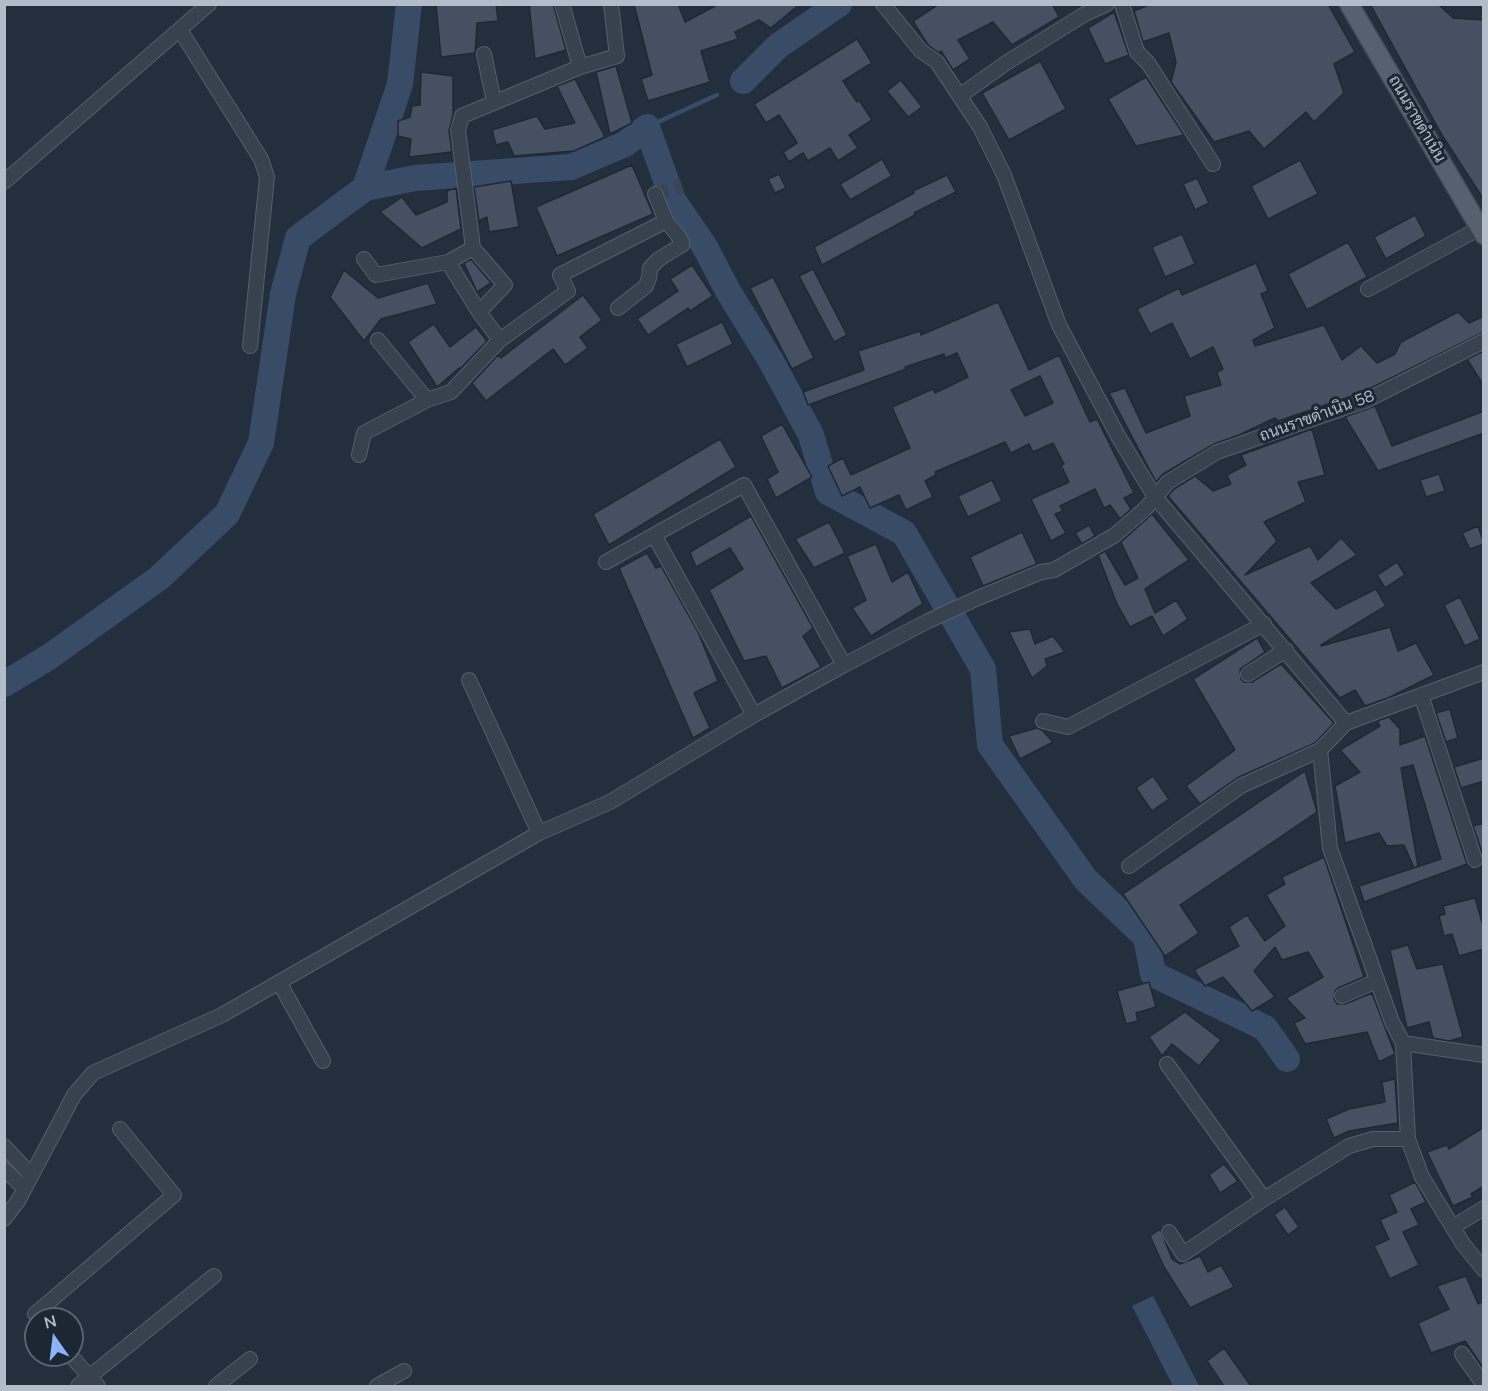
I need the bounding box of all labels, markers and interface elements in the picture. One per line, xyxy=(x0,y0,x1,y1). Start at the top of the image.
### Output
street label: ถนนราขดำเนิน xyxy=(1384,72,1450,166)
street label: ถนนราขดำเนิน 58 xyxy=(1257,386,1377,446)
north arrow xyxy=(24,1307,84,1367)
text: N xyxy=(42,1310,58,1333)

